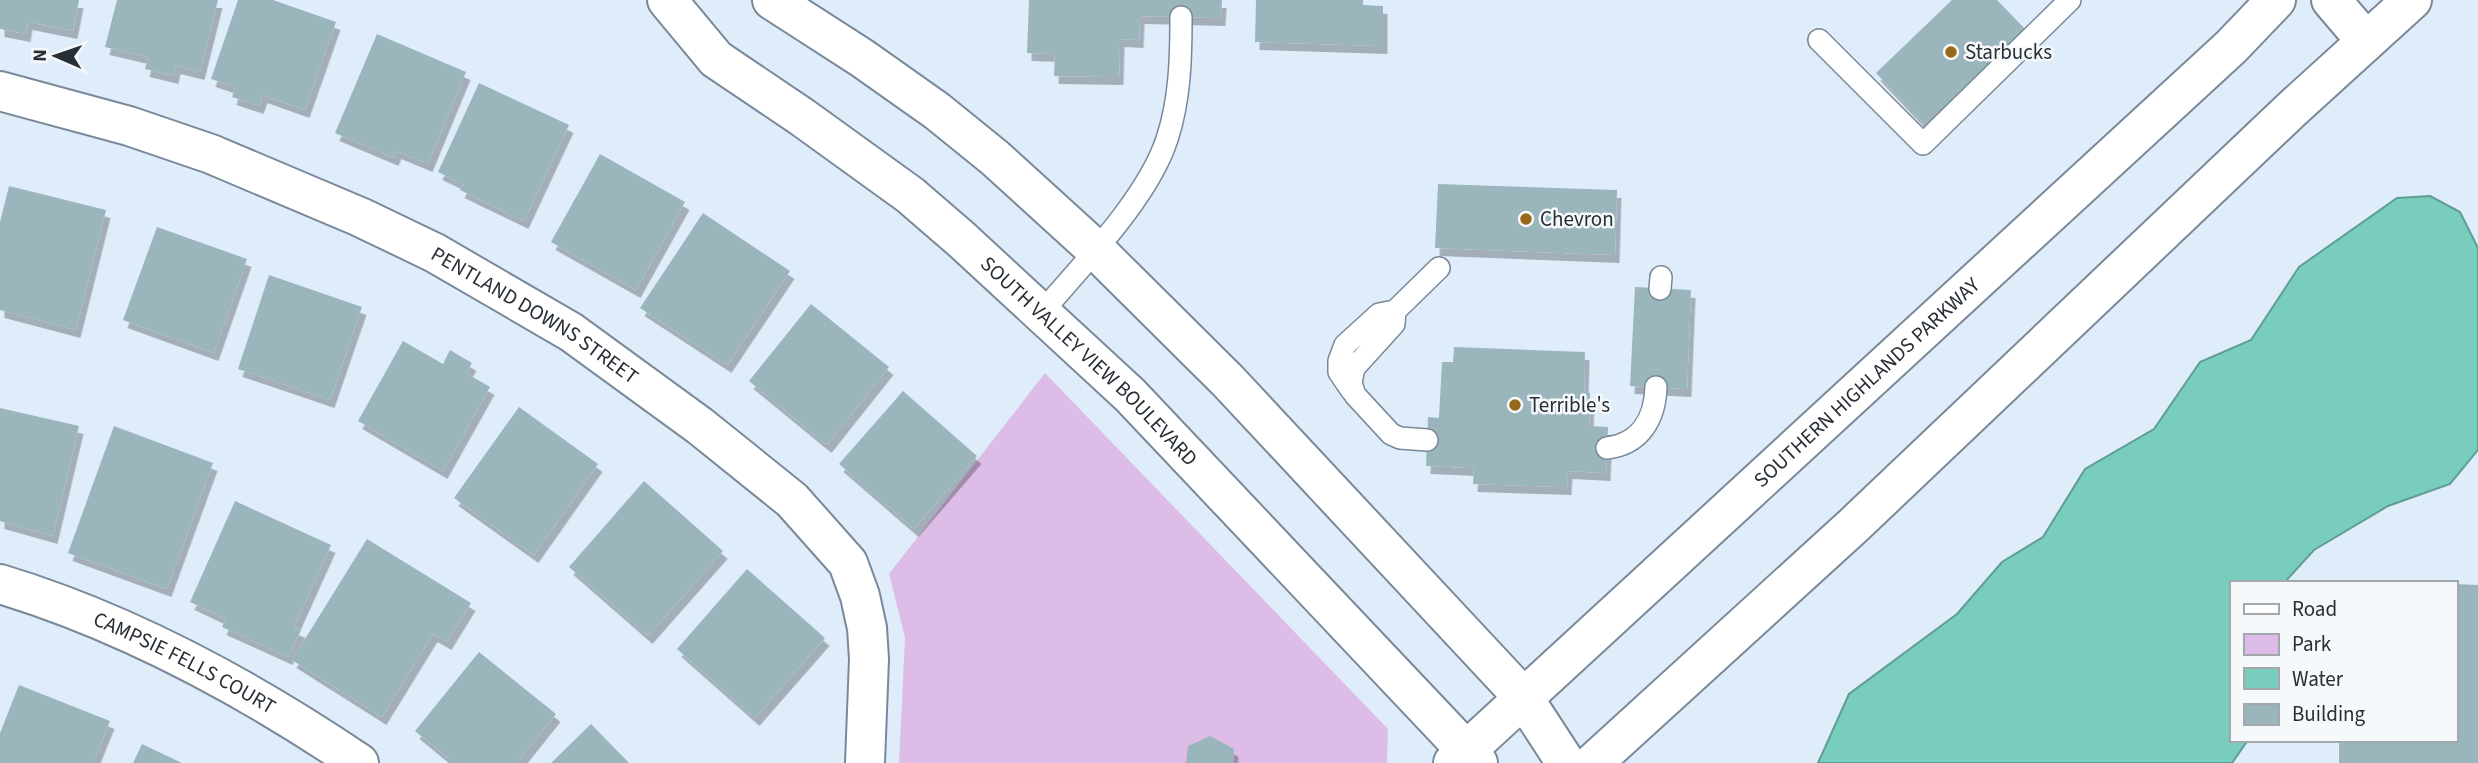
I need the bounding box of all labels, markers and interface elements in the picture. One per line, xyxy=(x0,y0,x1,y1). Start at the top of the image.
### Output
north arrow xyxy=(21,21,91,91)
place label: Starbucks xyxy=(1965,37,2052,67)
marker: Starbucks xyxy=(1943,44,1959,60)
text: N xyxy=(27,49,54,62)
place label: Chevron xyxy=(1540,204,1614,234)
marker: Chevron xyxy=(1518,211,1534,227)
street label: PENTLAND DOWNS STREET xyxy=(426,239,645,391)
street label: SOUTH VALLEY VIEW BOULEVARD xyxy=(974,249,1205,473)
street label: SOUTHERN HIGHLANDS PARKWAY xyxy=(1747,270,1987,494)
place label: Terrible's xyxy=(1529,390,1610,420)
marker: Terrible's xyxy=(1507,397,1523,413)
legend xyxy=(2230,581,2457,742)
text: Road xyxy=(2292,594,2337,624)
street label: CAMPSIE FELLS COURT xyxy=(89,604,281,721)
text: Park xyxy=(2292,629,2332,659)
text: Water xyxy=(2292,664,2344,694)
text: Building xyxy=(2292,699,2366,729)

